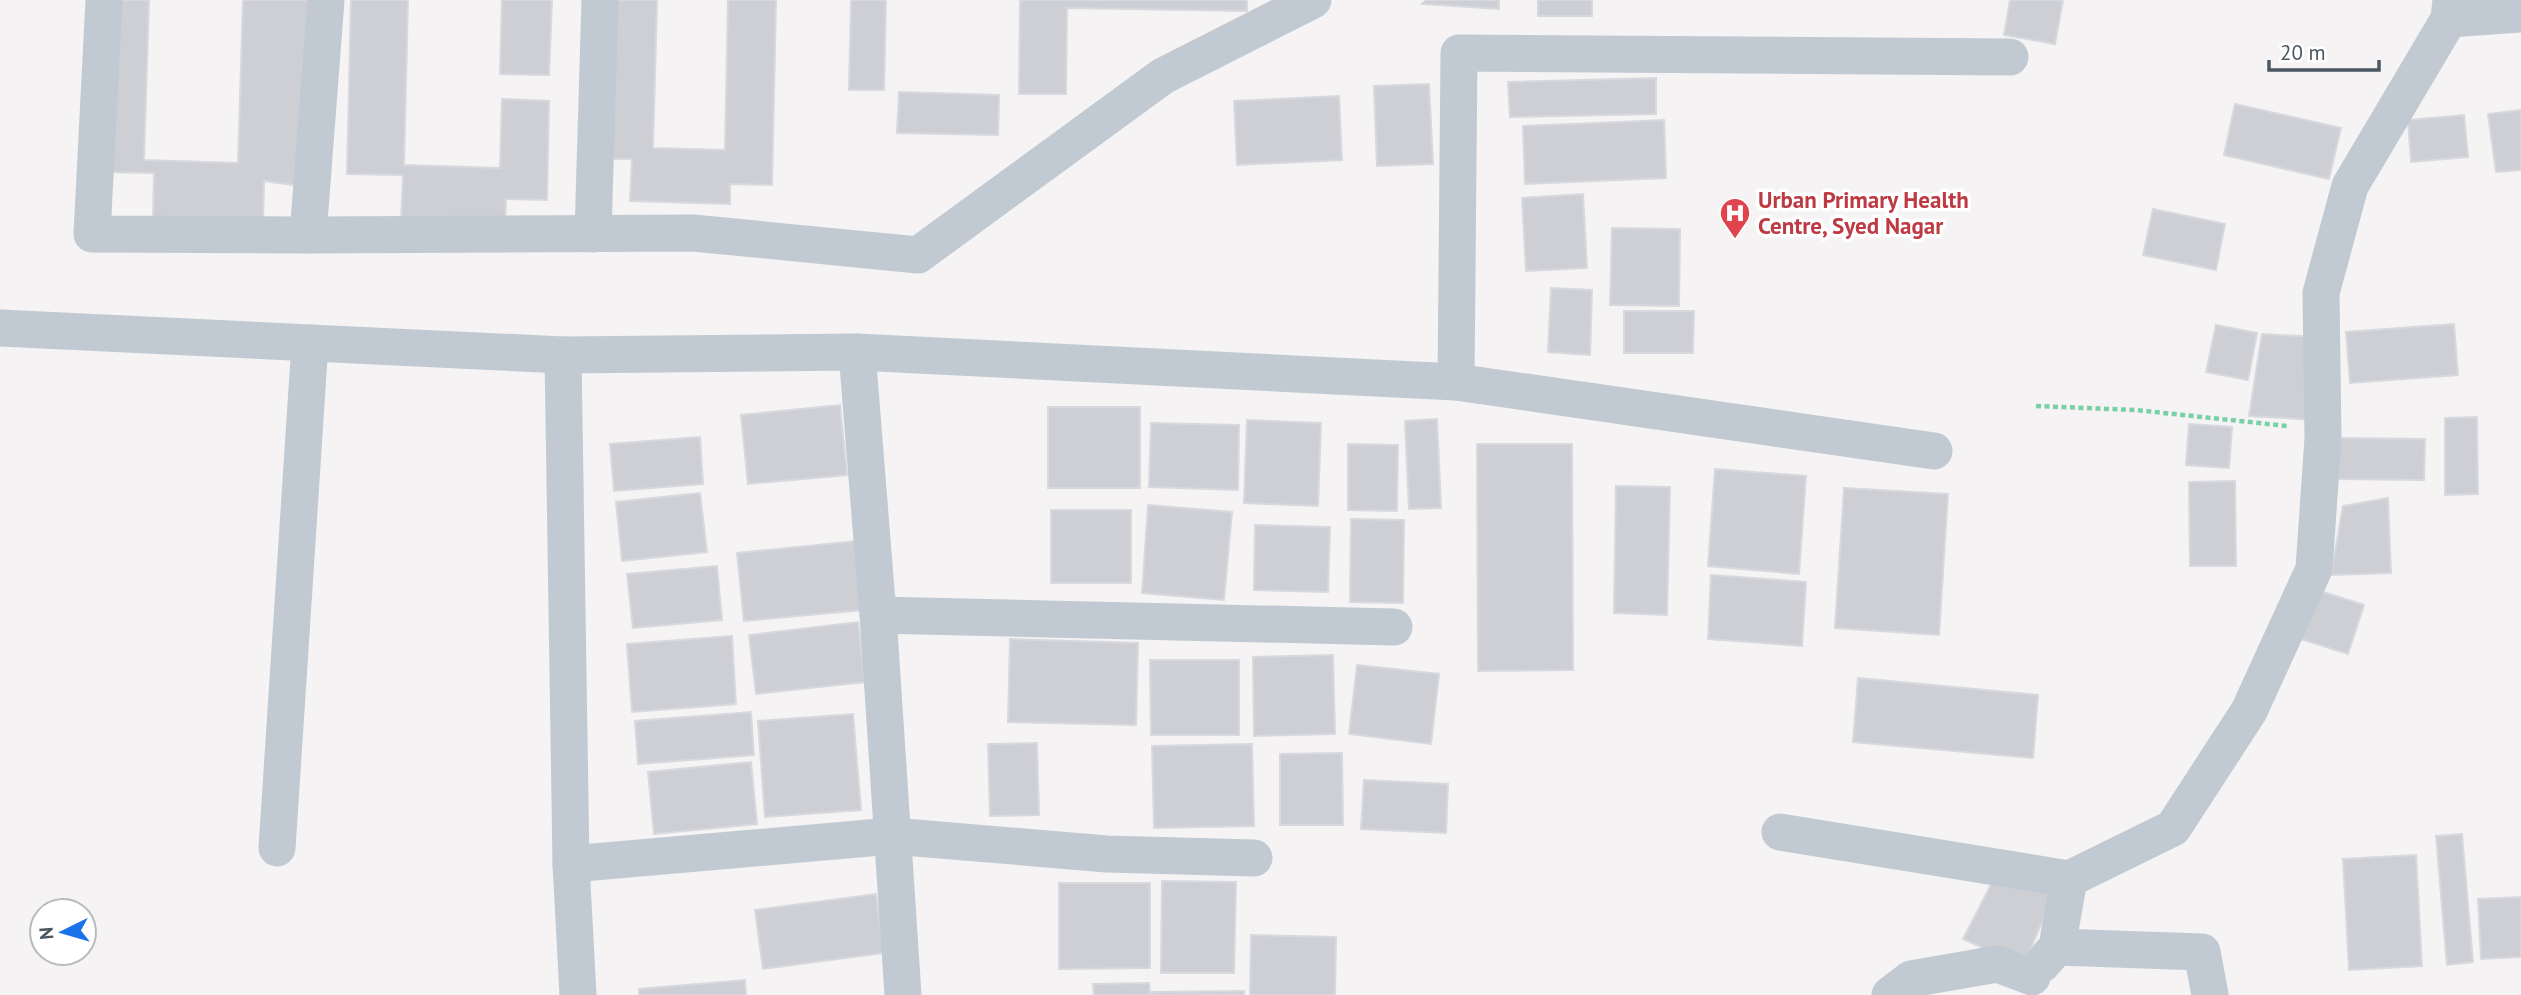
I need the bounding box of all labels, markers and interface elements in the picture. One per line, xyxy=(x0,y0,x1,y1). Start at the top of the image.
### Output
scale bar xyxy=(2269,28,2379,72)
text: 20 m xyxy=(2280,39,2326,66)
place label: Urban Primary Health Centre, Syed Nagar xyxy=(1758,185,1969,240)
hospital icon: Urban Primary Health Centre, Syed Nagar xyxy=(1718,196,1752,240)
north arrow xyxy=(28,897,98,967)
text: N xyxy=(34,926,59,941)

